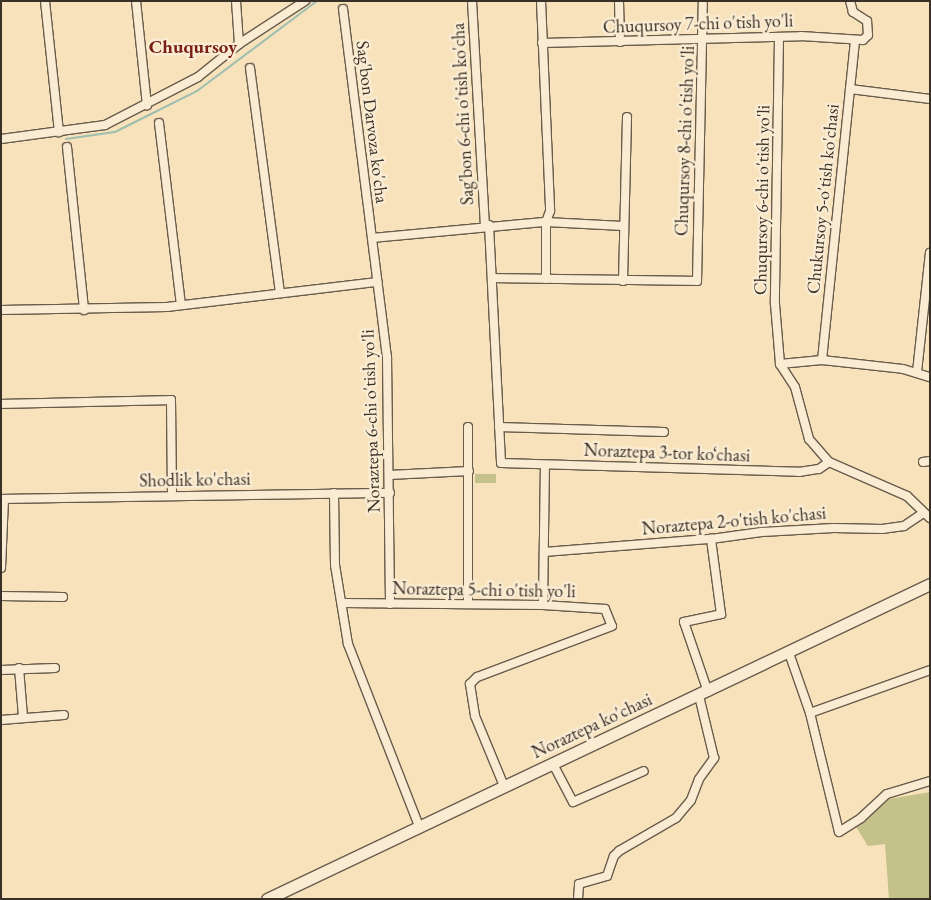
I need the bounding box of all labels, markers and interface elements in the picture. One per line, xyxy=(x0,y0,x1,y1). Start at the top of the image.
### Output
street label: Chuqursoy 7-chi o'tish yo'li xyxy=(603,10,793,38)
street label: Sag'bon 6-chi o'tish ko'cha xyxy=(447,22,479,206)
district label: Chuqursoy xyxy=(149,36,237,58)
street label: Sag'bon Darvoza ko'cha xyxy=(351,40,393,204)
street label: Chuqursoy 8-chi o'tish yo'li xyxy=(671,46,699,236)
street label: Chukursoy 5-o'tish ko'chasi xyxy=(802,103,844,295)
street label: Chuqursoy 6-chi o'tish yo'li xyxy=(750,105,774,295)
street label: Noraztepa 6-chi o'tish yo'li xyxy=(357,329,385,513)
street label: Noraztepa 3-tor ko‘chasi xyxy=(583,439,751,467)
street label: Shodlik ko'chasi xyxy=(139,468,251,492)
street label: Noraztepa 2-o'tish ko'chasi xyxy=(641,502,827,540)
street label: Noraztepa 5-chi o'tish yo'li xyxy=(392,578,576,602)
street label: Noraztepa ko'chasi xyxy=(528,689,656,763)

